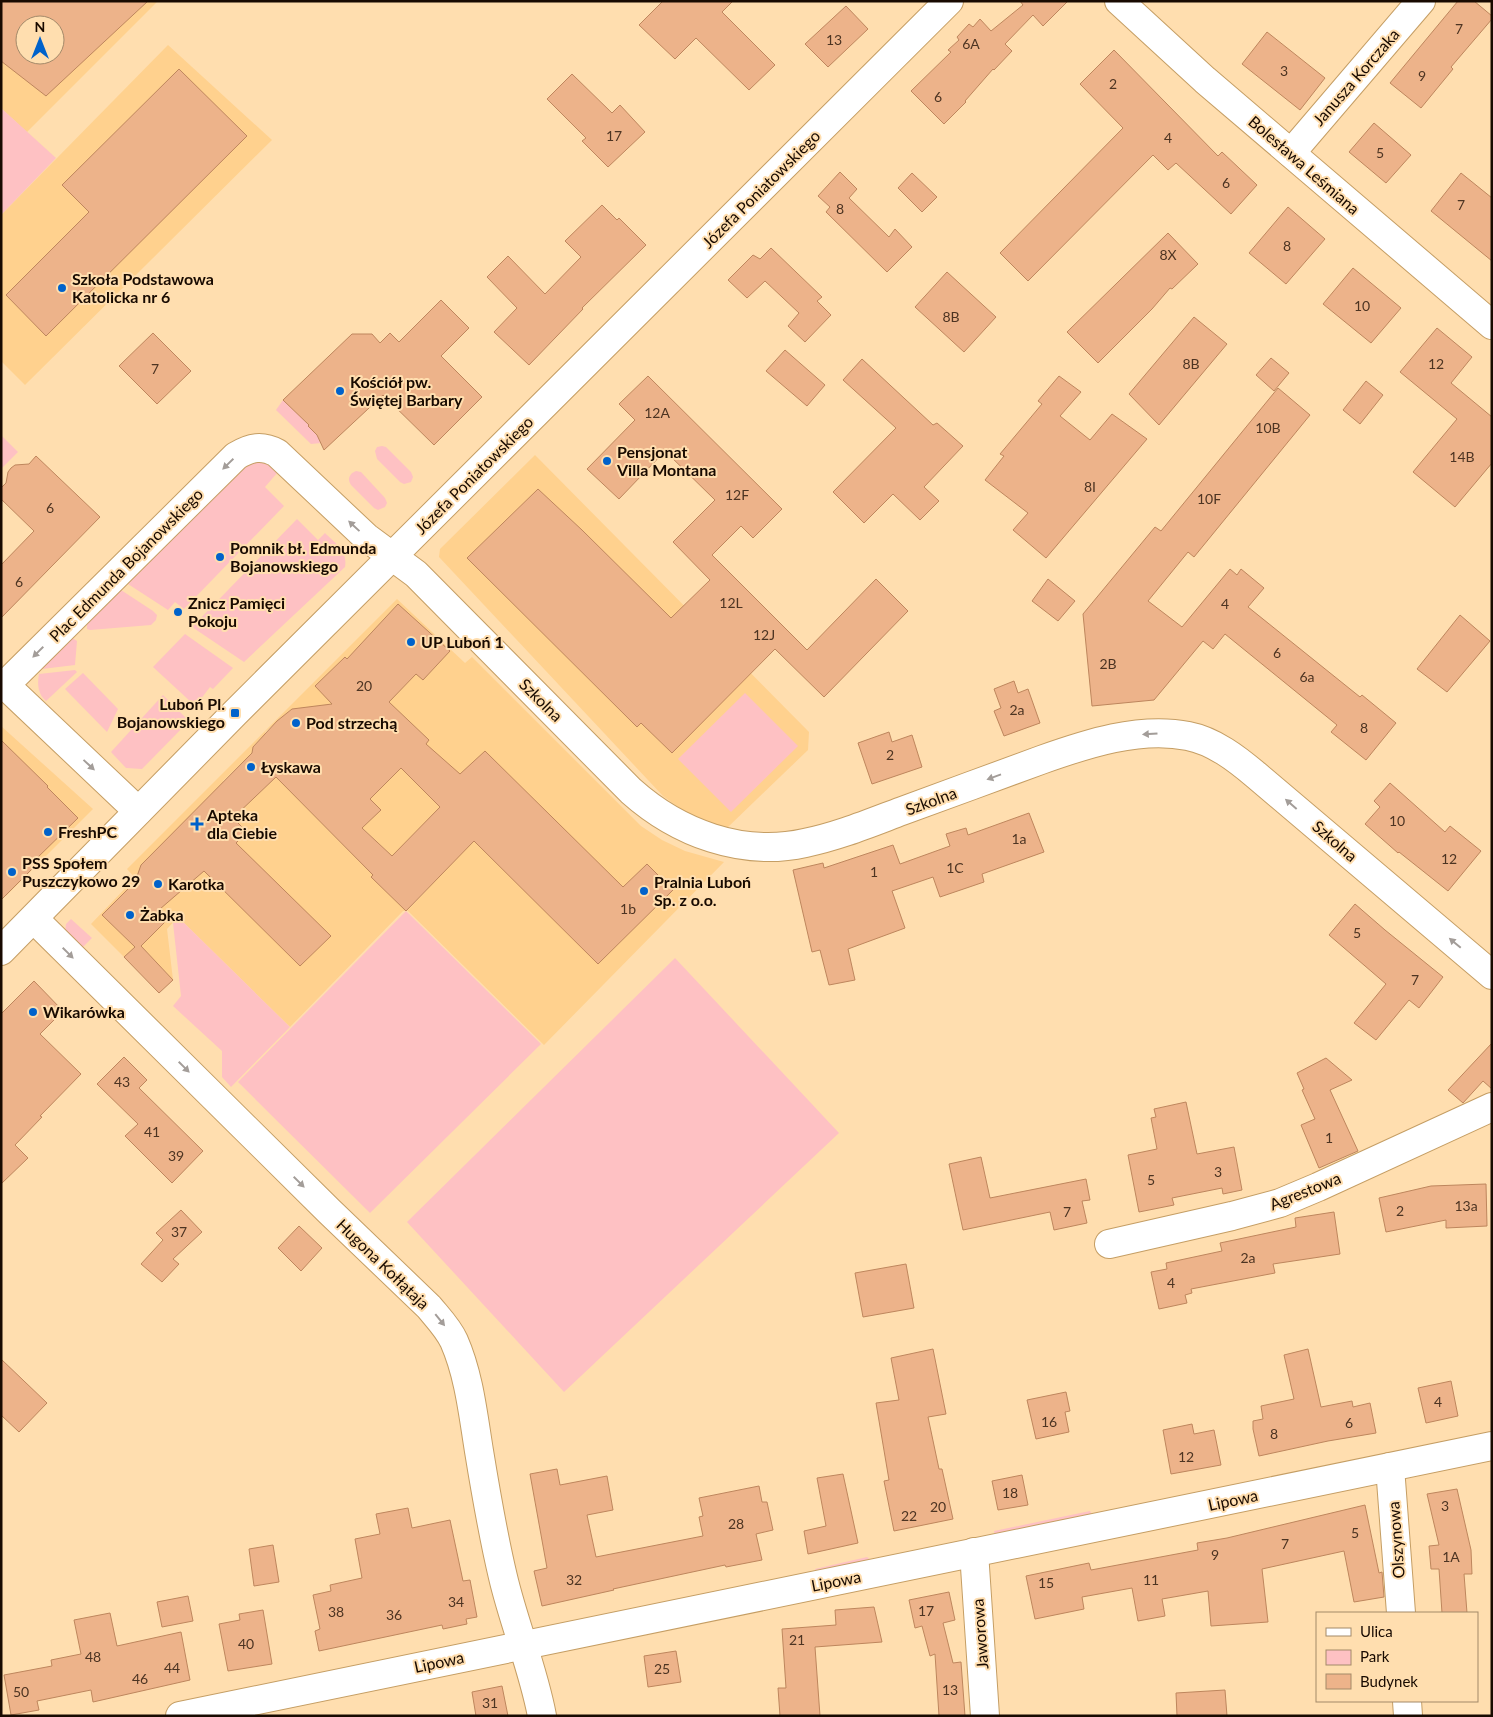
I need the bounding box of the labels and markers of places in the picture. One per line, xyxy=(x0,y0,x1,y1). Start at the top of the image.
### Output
place label: Szkoła Podstawowa Katolicka nr 6 xyxy=(72,269,214,306)
marker: Szkoła Podstawowa Katolicka nr 6 xyxy=(56,282,68,294)
place label: Kościół pw. Świętej Barbary xyxy=(350,372,463,409)
marker: Kościół pw. Świętej Barbary xyxy=(334,385,346,397)
place label: Pensjonat Villa Montana xyxy=(616,442,716,479)
marker: Pensjonat Villa Montana xyxy=(601,455,613,467)
place label: Pomnik bł. Edmunda Bojanowskiego xyxy=(230,538,376,575)
marker: Pomnik bł. Edmunda Bojanowskiego xyxy=(214,551,226,563)
place label: Znicz Pamięci Pokoju xyxy=(188,593,285,630)
marker: Znicz Pamięci Pokoju xyxy=(172,606,184,618)
place label: UP Luboń 1 xyxy=(421,632,504,651)
marker: UP Luboń 1 xyxy=(405,636,417,648)
place label: Luboń Pl. Bojanowskiego xyxy=(117,694,225,731)
marker: Luboń Pl. Bojanowskiego xyxy=(229,707,241,719)
place label: Pod strzechą xyxy=(306,713,398,732)
marker: Pod strzechą xyxy=(290,717,302,729)
place label: Łyskawa xyxy=(261,757,321,776)
marker: Łyskawa xyxy=(245,761,257,773)
place label: Apteka dla Ciebie xyxy=(206,805,277,842)
marker: Apteka dla Ciebie xyxy=(191,818,203,830)
place label: FreshPC xyxy=(58,822,117,841)
marker: FreshPC xyxy=(42,826,54,838)
place label: PSS Społem Puszczykowo 29 xyxy=(22,853,140,890)
marker: PSS Społem Puszczykowo 29 xyxy=(6,866,18,878)
place label: Pralnia Luboń Sp. z o.o. xyxy=(654,872,751,909)
place label: Karotka xyxy=(168,874,224,893)
marker: Karotka xyxy=(152,878,164,890)
marker: Pralnia Luboń Sp. z o.o. xyxy=(638,885,650,897)
place label: Żabka xyxy=(140,905,184,924)
marker: Żabka xyxy=(124,909,136,921)
place label: Wikarówka xyxy=(43,1002,125,1021)
marker: Wikarówka xyxy=(27,1006,39,1018)

